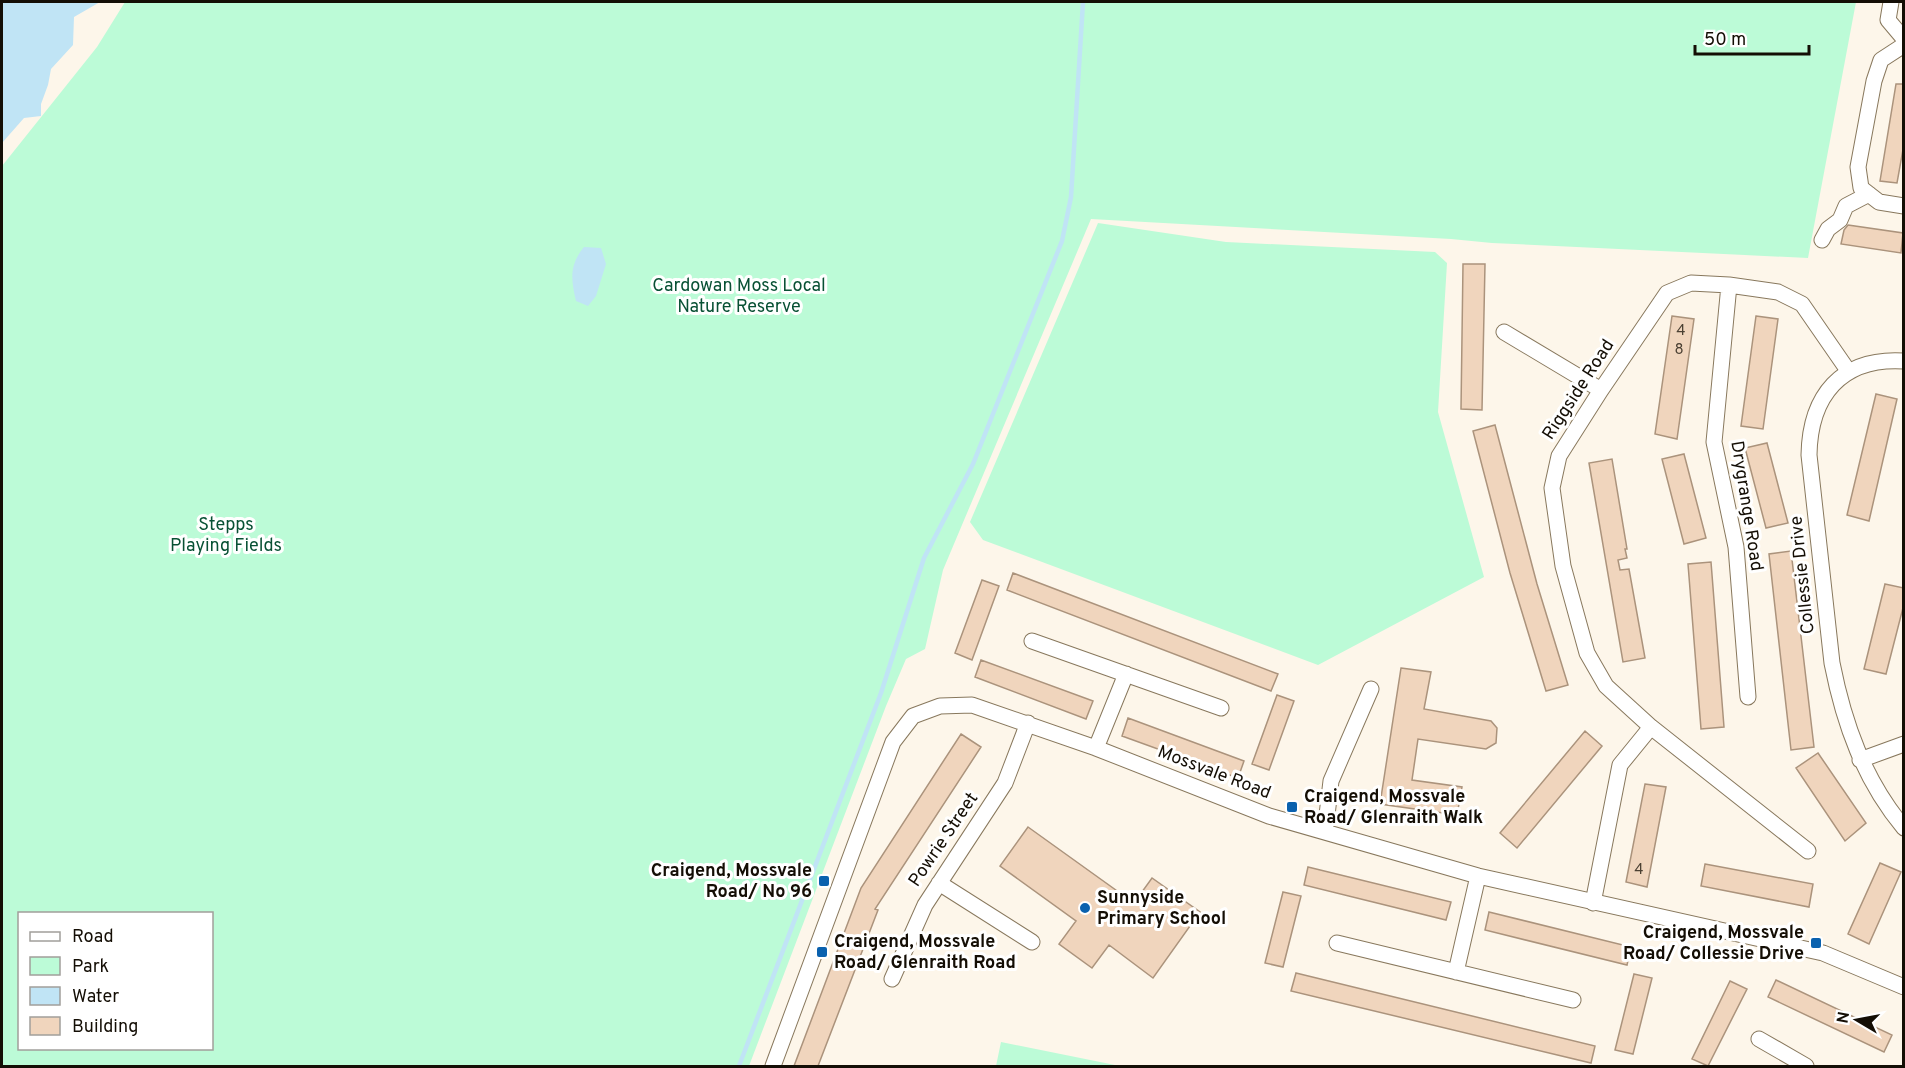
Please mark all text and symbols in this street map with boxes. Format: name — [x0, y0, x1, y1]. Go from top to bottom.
scale bar — [1695, 18, 1809, 56]
text: 50 m — [1704, 29, 1746, 52]
park label: Cardowan Moss Local Nature Reserve — [652, 275, 826, 319]
house number: 4 — [1676, 322, 1686, 341]
street label: Riggside Road — [1538, 335, 1620, 445]
house number: 8 — [1674, 341, 1684, 360]
street label: Drygrange Road — [1724, 439, 1768, 573]
park label: Stepps Playing Fields — [170, 514, 282, 558]
street label: Collessie Drive — [1785, 515, 1821, 635]
street label: Mossvale Road — [1154, 741, 1274, 805]
place label: Craigend, Mossvale Road/ Glenraith Walk — [1304, 786, 1483, 830]
street label: Powrie Street — [904, 788, 984, 892]
marker: Craigend, Mossvale Road/ Glenraith Walk — [1285, 800, 1299, 814]
place label: Craigend, Mossvale Road/ No 96 — [651, 860, 812, 904]
house number: 4 — [1634, 861, 1644, 880]
marker: Craigend, Mossvale Road/ No 96 — [817, 874, 831, 888]
place label: Sunnyside Primary School — [1097, 887, 1226, 931]
marker: Sunnyside Primary School — [1078, 901, 1092, 915]
legend — [18, 912, 213, 1050]
place label: Craigend, Mossvale Road/ Collessie Drive — [1623, 922, 1804, 966]
text: Road — [72, 926, 114, 949]
place label: Craigend, Mossvale Road/ Glenraith Road — [834, 931, 1016, 975]
marker: Craigend, Mossvale Road/ Collessie Drive — [1809, 936, 1823, 950]
marker: Craigend, Mossvale Road/ Glenraith Road — [815, 945, 829, 959]
text: Park — [72, 956, 109, 979]
text: Water — [72, 986, 119, 1009]
north arrow — [1827, 990, 1887, 1050]
text: N — [1833, 1010, 1855, 1025]
text: Building — [72, 1016, 138, 1039]

